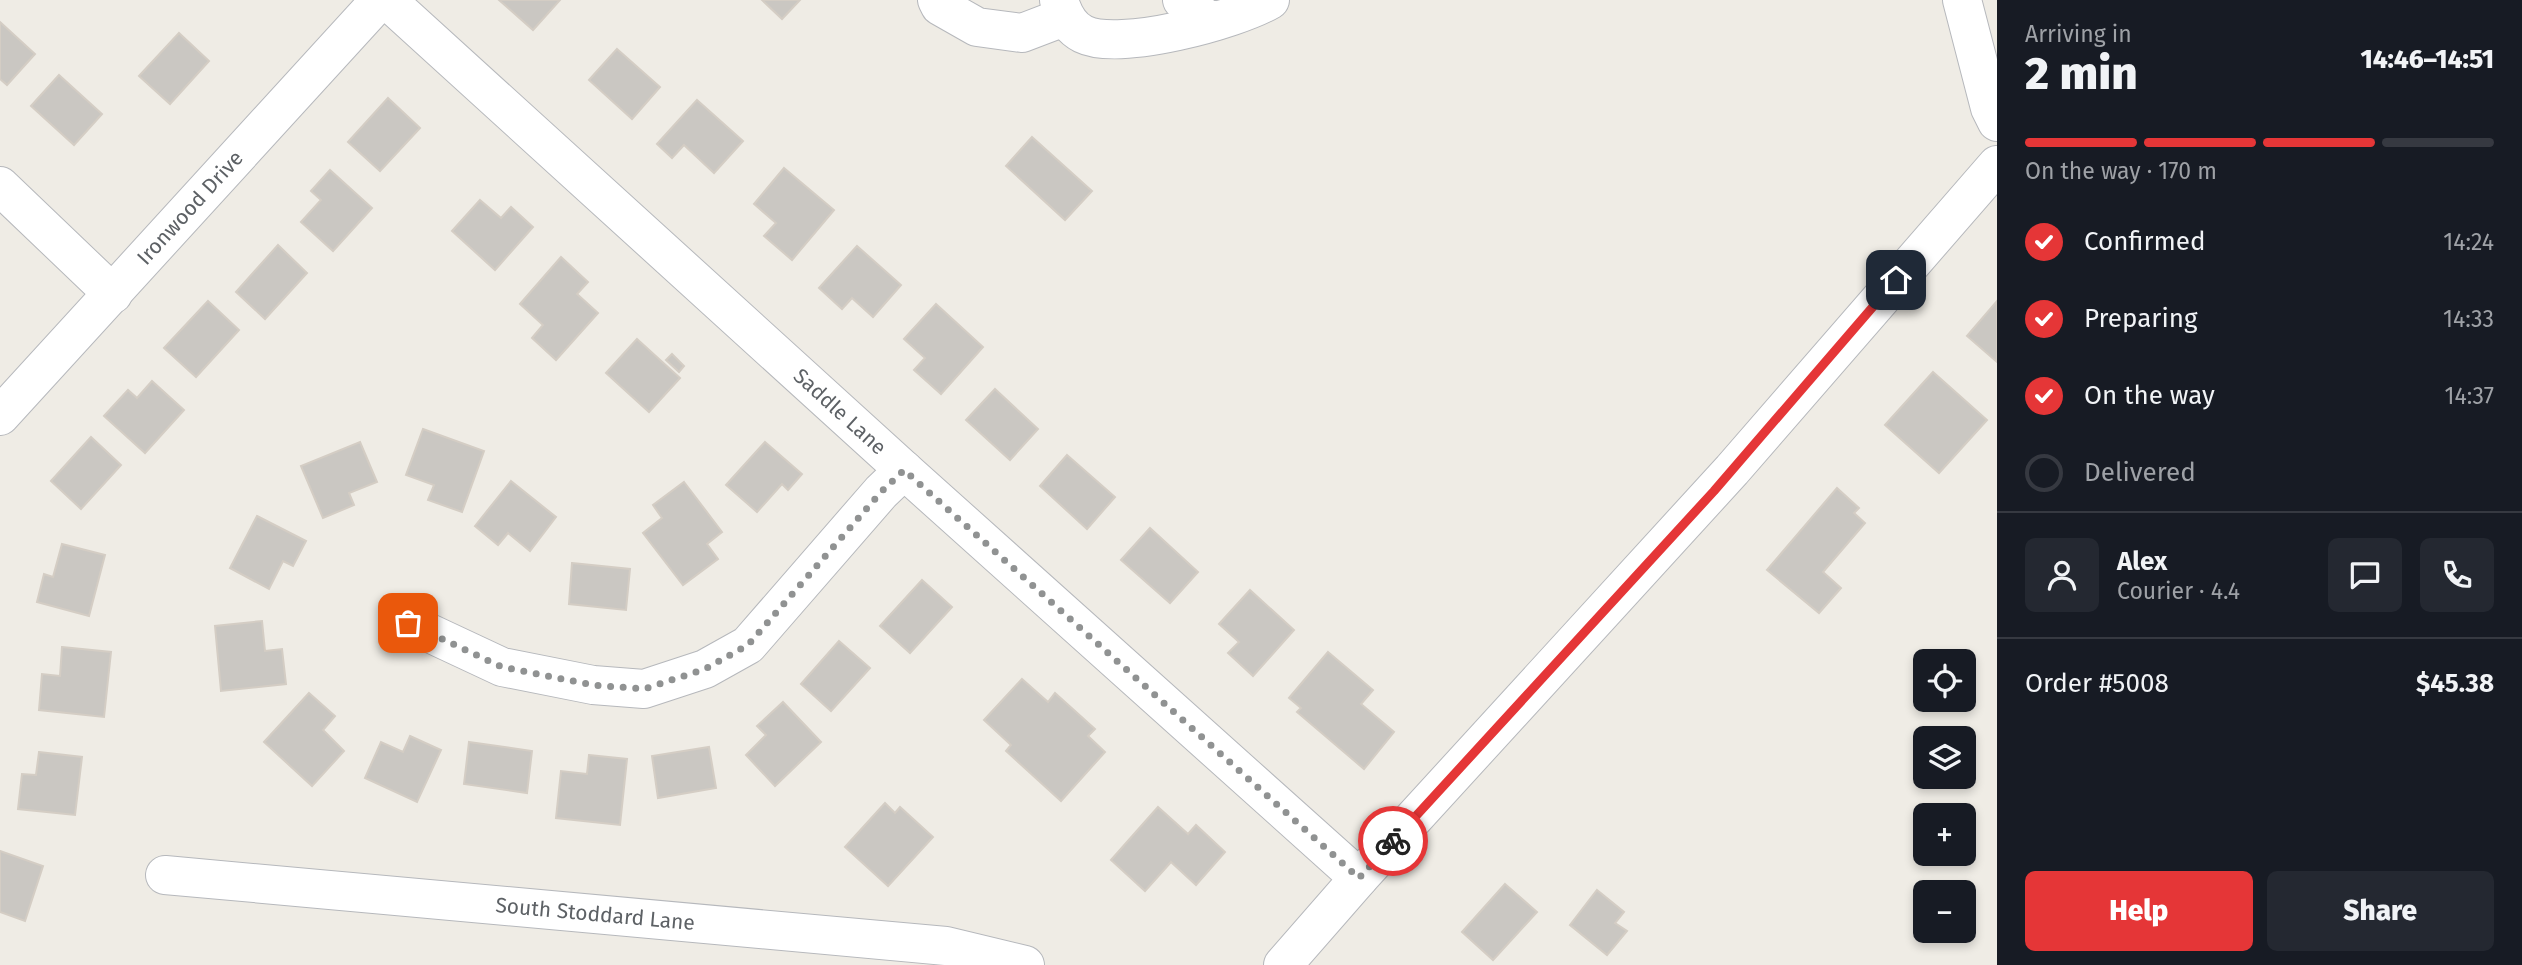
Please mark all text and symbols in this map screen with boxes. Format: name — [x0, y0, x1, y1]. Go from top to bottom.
text: Arriving in — [2025, 20, 2132, 48]
text: 14:46–14:51 — [2360, 44, 2494, 75]
text: 2 min — [2025, 46, 2138, 101]
street label: Ironwood Drive — [132, 145, 249, 270]
text: On the way · 170 m — [2025, 157, 2217, 185]
icon: check — [2025, 223, 2063, 261]
text: Confirmed — [2084, 226, 2205, 257]
text: 14:24 — [2443, 228, 2494, 256]
pin — [1866, 250, 1926, 310]
icon: home — [1877, 261, 1915, 299]
icon: check — [2025, 300, 2063, 338]
text: Preparing — [2084, 303, 2197, 334]
text: 14:33 — [2443, 305, 2494, 333]
street label: Saddle Lane — [788, 363, 892, 460]
icon: check — [2025, 377, 2063, 415]
text: On the way — [2084, 380, 2215, 411]
text: 14:37 — [2445, 382, 2494, 410]
text: Delivered — [2084, 457, 2196, 488]
button: person — [2025, 538, 2099, 612]
button: chat — [2328, 538, 2402, 612]
button: phone — [2420, 538, 2494, 612]
text: Alex — [2117, 546, 2167, 577]
text: Courier · 4.4 — [2117, 577, 2240, 605]
pin — [378, 593, 438, 653]
icon: bag — [389, 604, 427, 642]
map controls — [1913, 649, 1976, 943]
button: locate — [1913, 649, 1976, 712]
text: Order #5008 — [2025, 668, 2169, 699]
text: $45.38 — [2416, 668, 2494, 699]
button: layers — [1913, 726, 1976, 789]
button: + — [1913, 803, 1976, 866]
courier — [1358, 806, 1428, 876]
icon: bike — [1374, 822, 1412, 860]
button: Help — [2025, 871, 2253, 951]
button: Share — [2267, 871, 2494, 951]
button: − — [1913, 880, 1976, 943]
street label: South Stoddard Lane — [494, 892, 696, 936]

